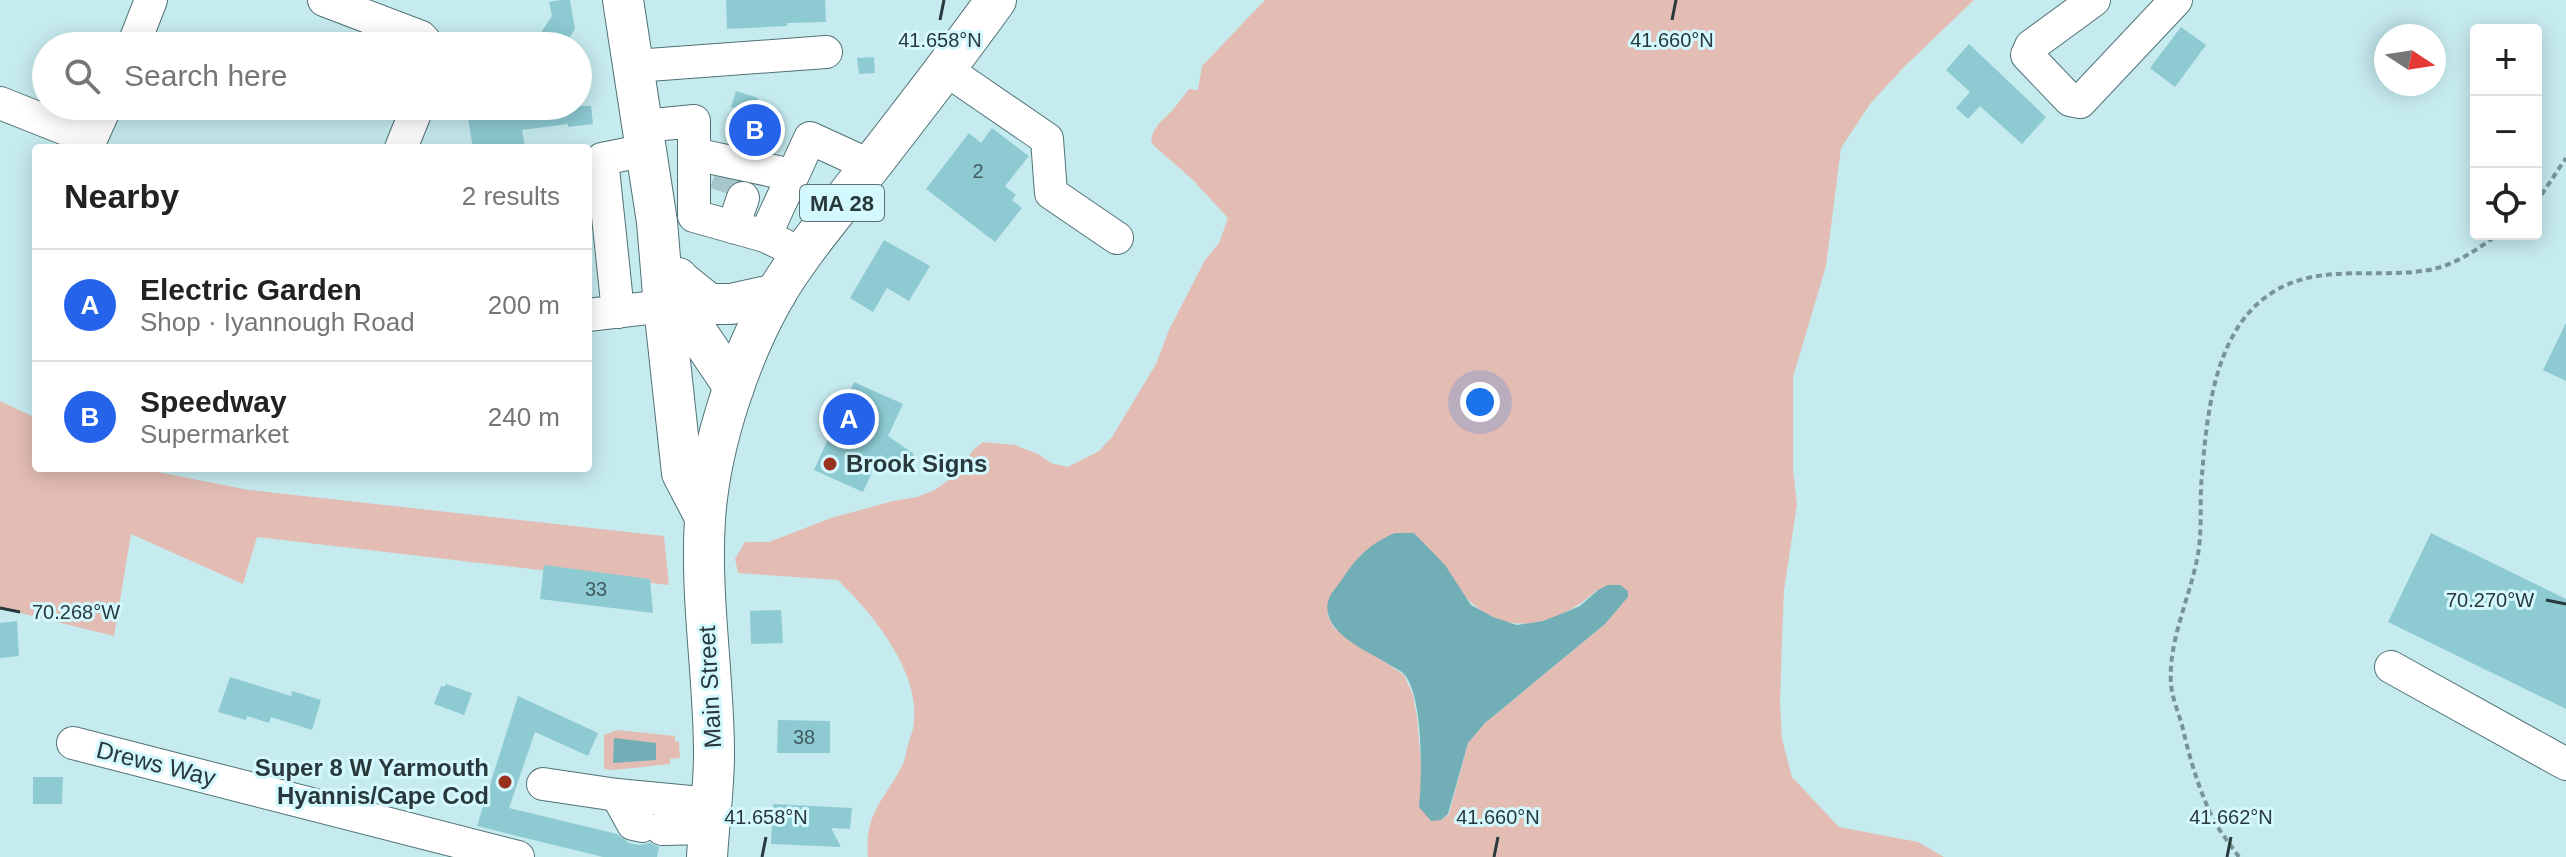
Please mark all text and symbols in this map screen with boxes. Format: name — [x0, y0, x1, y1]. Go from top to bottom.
north arrow — [2374, 24, 2446, 96]
map controls — [2470, 24, 2542, 240]
button: + — [2470, 24, 2542, 96]
text: 41.658°N — [898, 29, 982, 51]
text: 41.660°N — [1630, 29, 1714, 51]
search box — [32, 32, 592, 120]
icon: search — [60, 54, 104, 98]
text: Search here — [124, 59, 287, 92]
button: − — [2470, 96, 2542, 168]
pin: B — [729, 100, 781, 160]
house number: 2 — [972, 160, 984, 182]
button: locate — [2470, 168, 2542, 240]
text: Nearby — [64, 177, 179, 215]
text: 2 results — [462, 181, 560, 211]
road number: MA 28 — [800, 185, 884, 221]
text: Electric Garden — [140, 273, 362, 306]
text: A — [81, 290, 99, 320]
text: 200 m — [488, 290, 560, 320]
text: Shop · Iyannough Road — [140, 307, 415, 337]
your location — [1460, 382, 1500, 422]
text: Speedway — [140, 385, 287, 418]
pin: A — [823, 389, 875, 449]
text: B — [81, 402, 99, 432]
text: 240 m — [488, 402, 560, 432]
text: Supermarket — [140, 419, 289, 449]
place label: Brook Signs — [846, 450, 987, 477]
marker: Brook Signs — [821, 455, 839, 473]
house number: 33 — [585, 578, 607, 600]
text: 70.270°W — [2446, 589, 2534, 611]
text: 70.268°W — [32, 601, 120, 623]
street label: Main Street — [693, 625, 726, 749]
house number: 38 — [793, 726, 815, 748]
street label: Drews Way — [94, 736, 218, 791]
place label: Super 8 W Yarmouth Hyannis/Cape Cod — [255, 754, 489, 809]
marker: Super 8 W Yarmouth Hyannis/Cape Cod — [496, 773, 514, 791]
text: 41.658°N — [724, 806, 808, 828]
text: 41.660°N — [1456, 806, 1540, 828]
text: 41.662°N — [2189, 806, 2273, 828]

